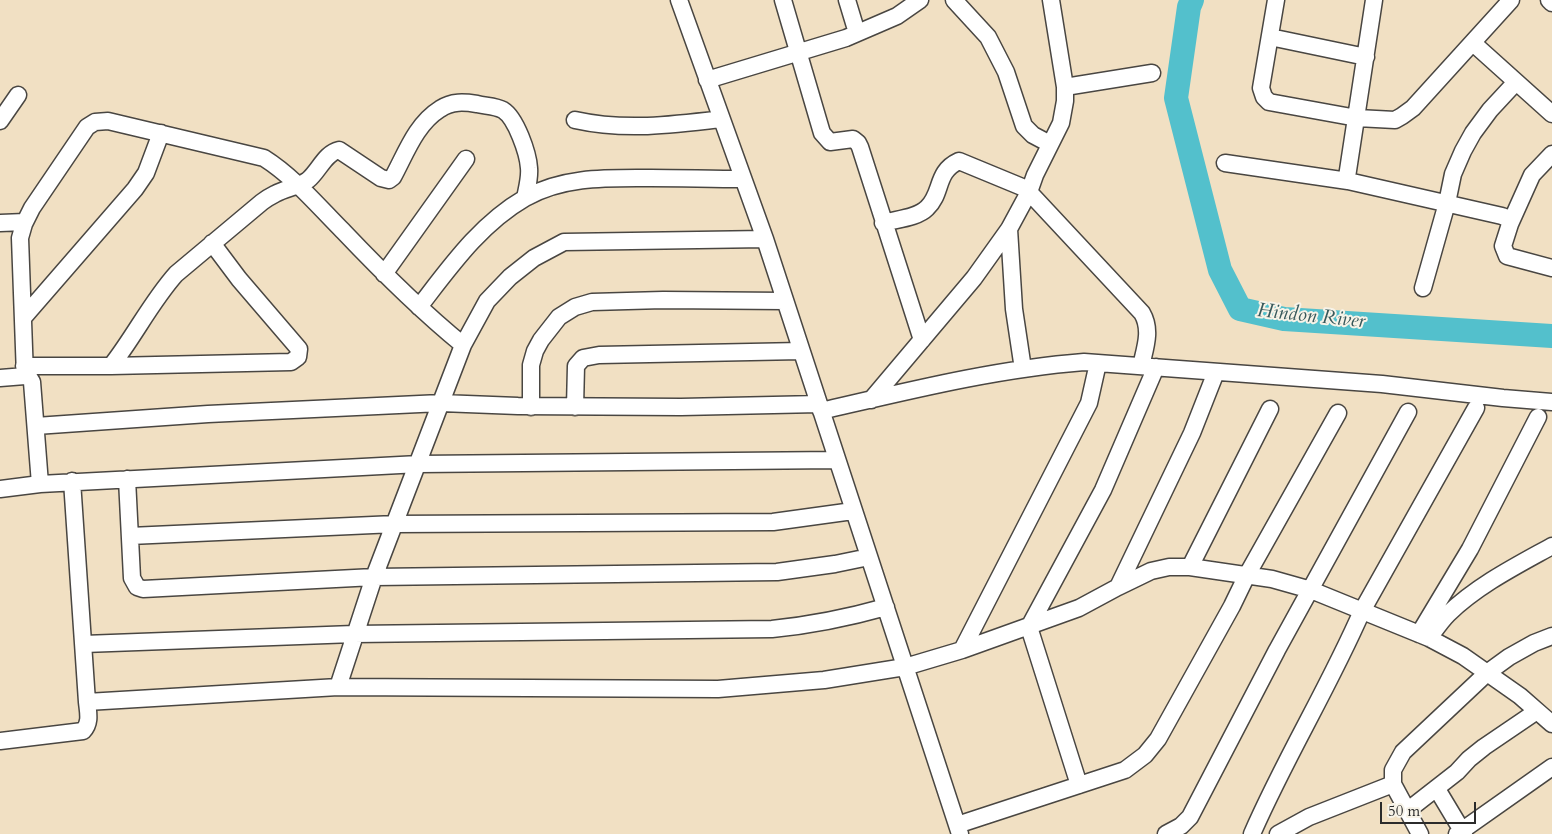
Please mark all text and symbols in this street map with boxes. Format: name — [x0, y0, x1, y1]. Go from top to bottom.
water label: Hindon River — [1256, 299, 1366, 335]
scale bar — [1382, 792, 1478, 824]
text: 50 m — [1388, 801, 1420, 821]

